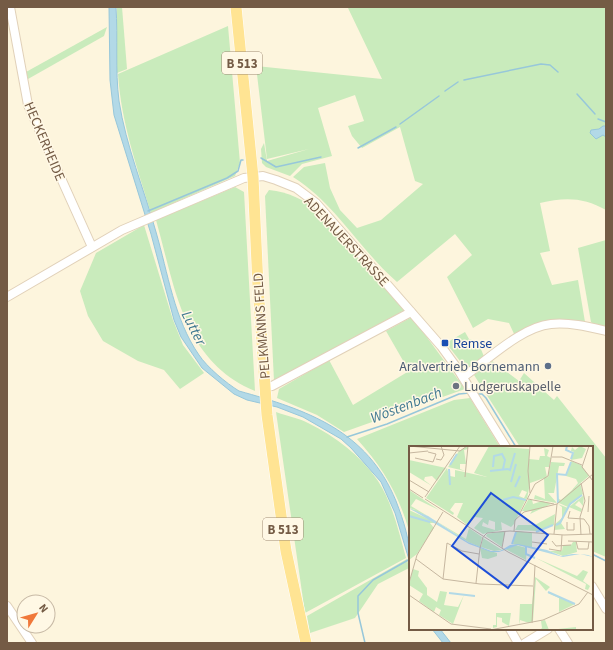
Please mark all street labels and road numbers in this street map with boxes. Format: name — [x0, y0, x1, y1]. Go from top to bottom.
road number: B 513 — [222, 52, 262, 74]
street label: HECKERHEIDE — [18, 99, 70, 184]
street label: ADENAUERSTRASSE — [299, 192, 393, 291]
street label: PELKMANNS FELD — [248, 272, 276, 380]
road number: B 513 — [263, 518, 303, 540]

